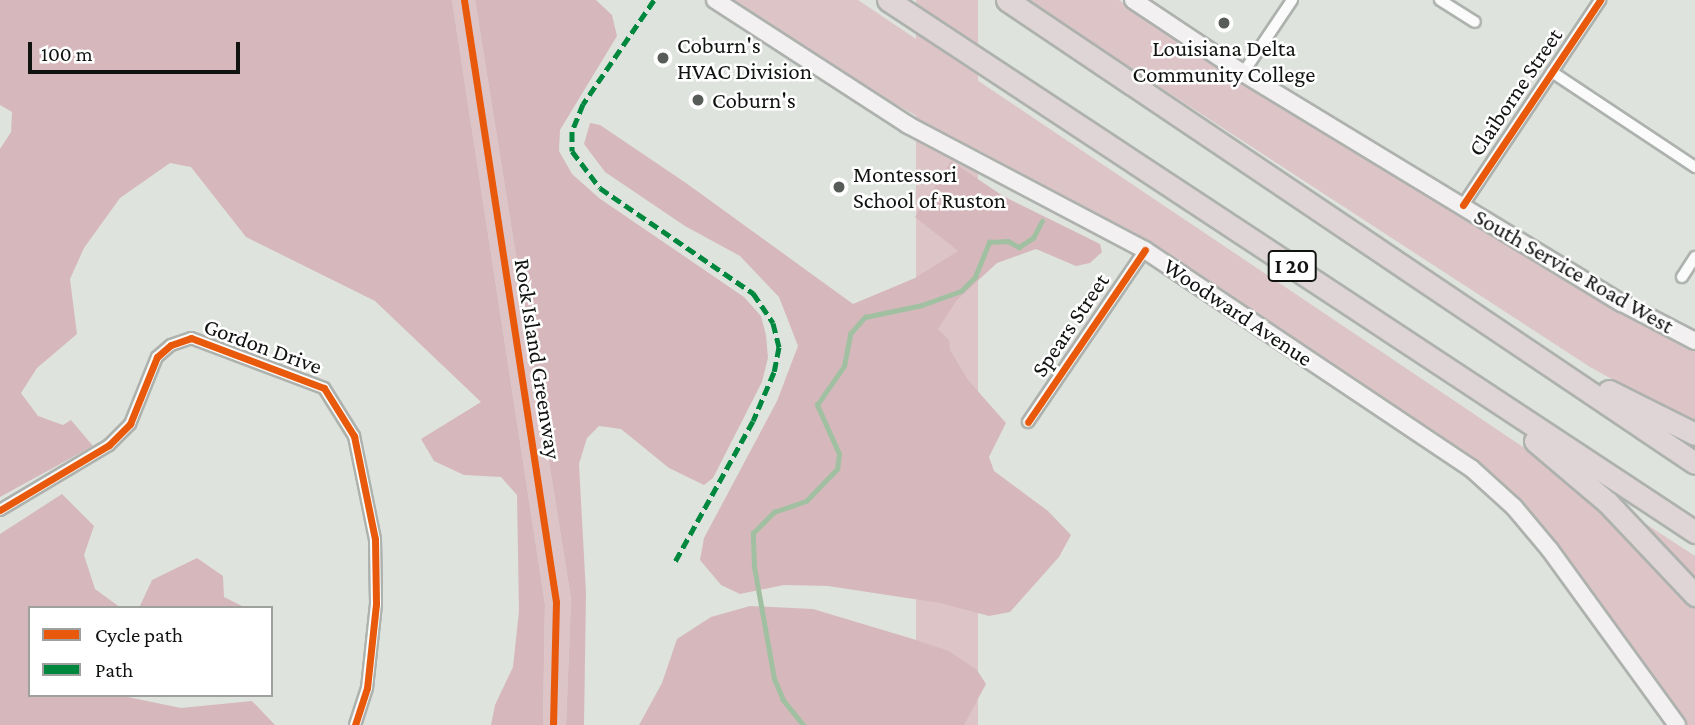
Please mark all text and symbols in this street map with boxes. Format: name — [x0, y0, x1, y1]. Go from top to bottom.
marker: Louisiana Delta Community College — [1216, 15, 1232, 31]
street label: Claiborne Street — [1462, 23, 1568, 161]
scale bar — [32, 28, 243, 72]
place label: Coburn's HVAC Division — [677, 31, 812, 85]
place label: Louisiana Delta Community College — [1133, 34, 1315, 88]
text: 100 m — [41, 42, 93, 66]
marker: Coburn's HVAC Division — [655, 50, 671, 66]
place label: Coburn's — [712, 86, 796, 114]
marker: Coburn's — [690, 92, 706, 108]
place label: Montessori School of Ruston — [853, 160, 1006, 214]
marker: Montessori School of Ruston — [831, 179, 847, 195]
street label: South Service Road West — [1469, 203, 1679, 339]
road number: I 20 — [1268, 248, 1316, 284]
street label: Woodward Avenue — [1158, 252, 1318, 372]
street label: Rock Island Greenway — [509, 257, 567, 461]
street label: Spears Street — [1025, 268, 1115, 382]
street label: Gordon Drive — [200, 312, 326, 380]
legend — [28, 606, 273, 697]
text: Cycle path — [95, 623, 183, 647]
text: Path — [95, 658, 133, 682]

